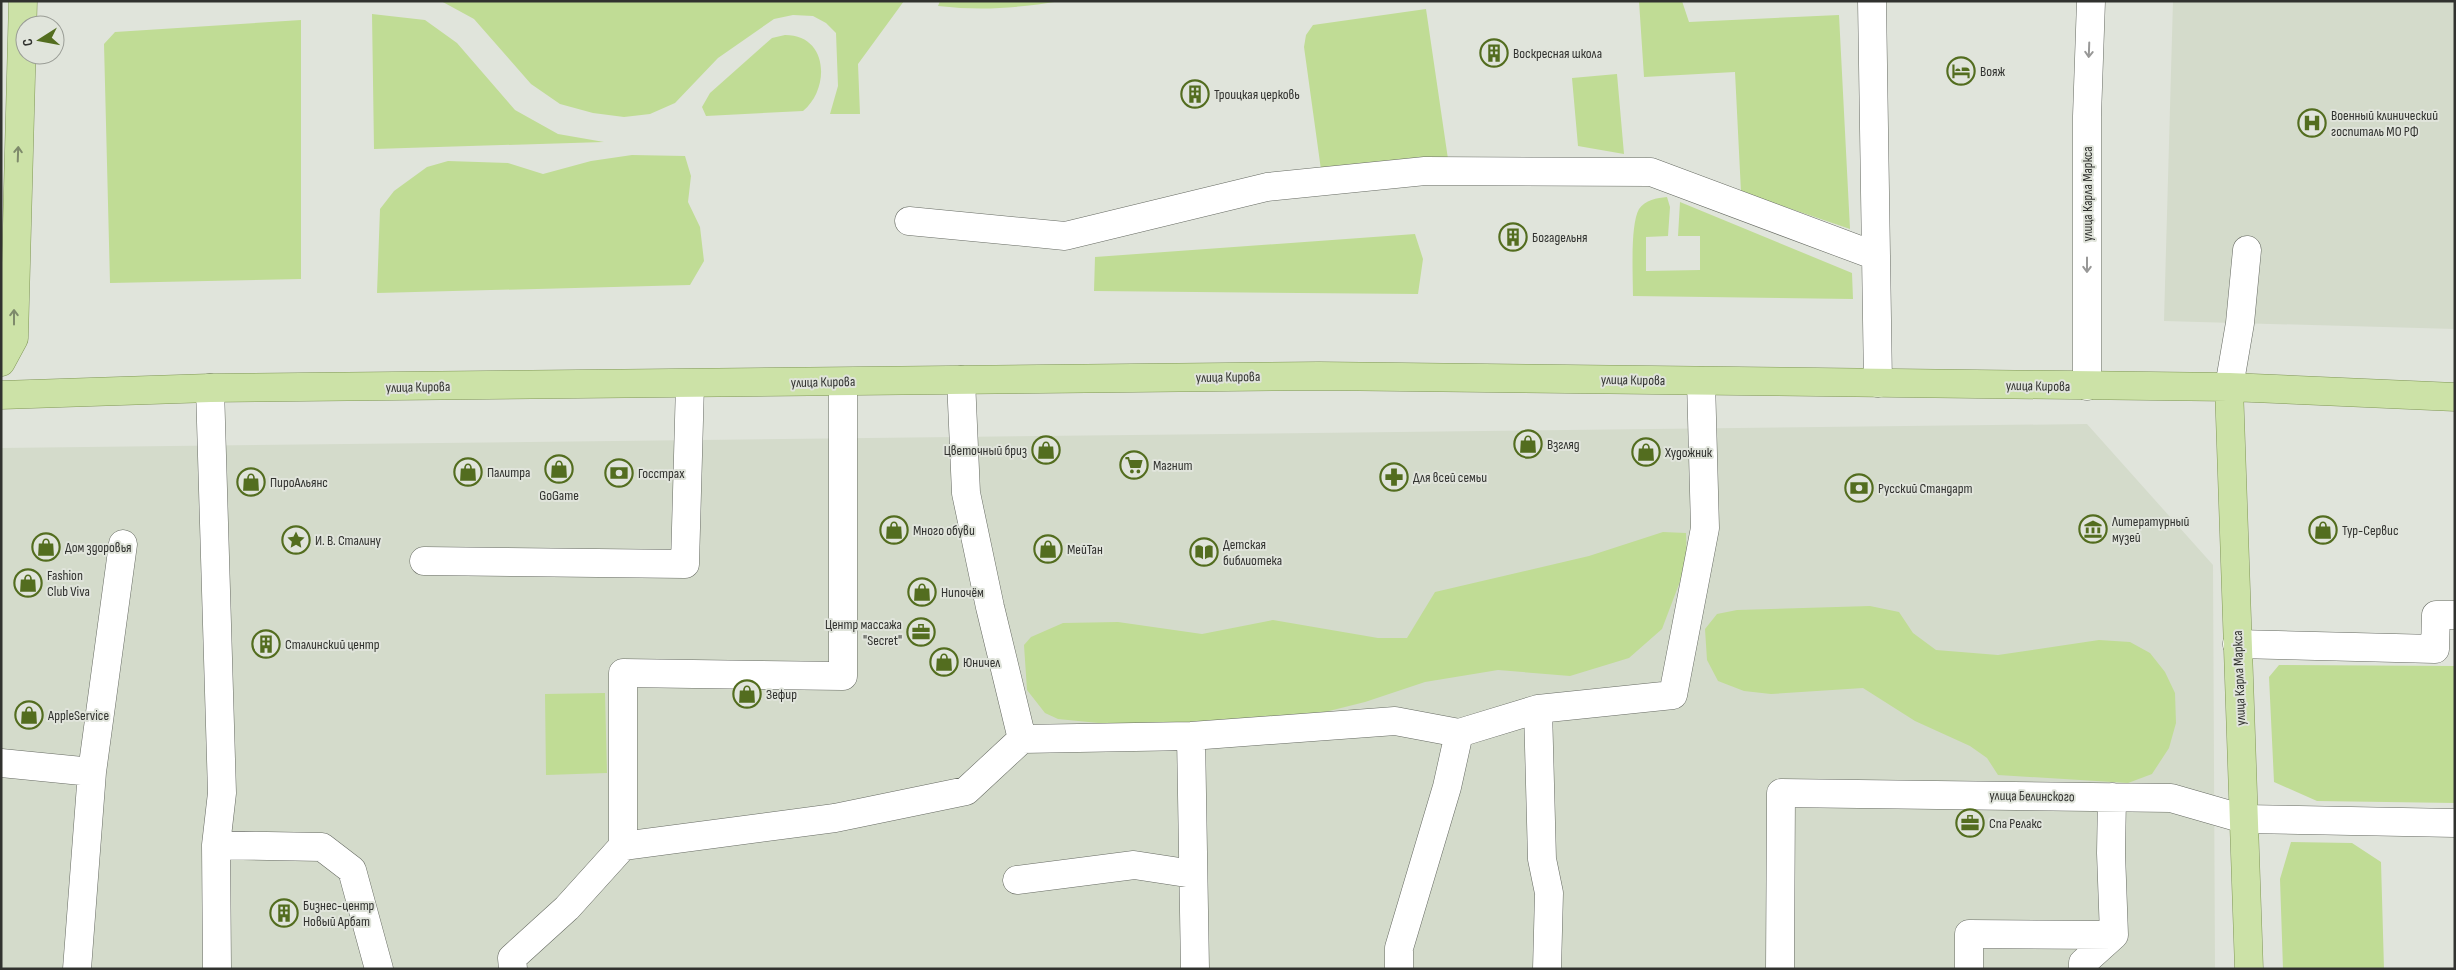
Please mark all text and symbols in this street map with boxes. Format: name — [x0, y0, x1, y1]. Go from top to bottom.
north arrow — [15, 15, 65, 65]
text: С — [19, 37, 37, 48]
building icon: Воскресная школа — [1479, 38, 1509, 68]
one-way arrow — [2084, 42, 2094, 58]
place label: Воскресная школа — [1513, 45, 1602, 62]
hotel icon: Вояж — [1946, 56, 1976, 86]
place label: Вояж — [1980, 63, 2006, 80]
building icon: Троицкая церковь — [1180, 79, 1210, 109]
place label: Троицкая церковь — [1214, 86, 1300, 103]
place label: Военный клинический госпиталь МО РФ — [2331, 107, 2438, 140]
hospital icon: Военный клинический госпиталь МО РФ — [2297, 108, 2327, 138]
one-way arrow — [13, 146, 23, 162]
street label: улица Карла Маркса — [2079, 146, 2096, 242]
building icon: Богадельня — [1498, 222, 1528, 252]
place label: Богадельня — [1532, 229, 1588, 246]
one-way arrow — [2082, 256, 2092, 273]
one-way arrow — [9, 309, 19, 325]
street label: улица Кирова — [1196, 368, 1260, 386]
street label: улица Кирова — [1601, 371, 1665, 389]
street label: улица Кирова — [791, 373, 855, 391]
street label: улица Кирова — [2006, 377, 2070, 395]
street label: улица Кирова — [386, 378, 450, 396]
shop icon: Взгляд — [1513, 429, 1543, 459]
shop icon: Цветочный бриз — [1031, 435, 1061, 465]
place label: Взгляд — [1547, 436, 1580, 453]
shop icon: Художник — [1631, 437, 1661, 467]
place label: Цветочный бриз — [944, 442, 1027, 459]
place label: Художник — [1664, 444, 1713, 461]
supermarket icon: Магнит — [1119, 450, 1149, 480]
shop icon: GoGame — [544, 454, 574, 484]
shop icon: Палитра — [453, 457, 483, 487]
place label: Магнит — [1153, 457, 1193, 474]
bank icon: Госстрах — [604, 458, 634, 488]
pharmacy icon: Для всей семьи — [1379, 462, 1409, 492]
place label: Палитра — [487, 464, 530, 481]
place label: Госстрах — [638, 465, 685, 482]
shop icon: ПироАльянс — [236, 467, 266, 497]
place label: Для всей семьи — [1413, 469, 1487, 486]
bank icon: Русский Стандарт — [1844, 473, 1874, 503]
place label: ПироАльянс — [270, 474, 328, 491]
place label: Русский Стандарт — [1878, 480, 1973, 497]
place label: GoGame — [539, 487, 579, 504]
place label: Литературный музей — [2111, 513, 2190, 546]
museum icon: Литературный музей — [2078, 514, 2108, 544]
shop icon: Много обуви — [879, 515, 909, 545]
shop icon: Тур-Сервис — [2308, 515, 2338, 545]
place label: Много обуви — [913, 522, 975, 539]
place label: Тур-Сервис — [2342, 522, 2399, 539]
place icon: И. В. Сталину — [281, 525, 311, 555]
shop icon: Дом здоровья — [31, 532, 61, 562]
place label: И. В. Сталину — [315, 532, 382, 549]
shop icon: МейТан — [1033, 534, 1063, 564]
place label: Детская библиотека — [1223, 536, 1282, 569]
library icon: Детская библиотека — [1189, 537, 1219, 567]
place label: Дом здоровья — [65, 539, 132, 556]
place label: МейТан — [1067, 541, 1103, 558]
place label: Fashion Club Viva — [47, 567, 90, 600]
shop icon: Fashion Club Viva — [13, 568, 43, 598]
shop icon: Нипочём — [907, 577, 937, 607]
place label: Нипочём — [941, 584, 984, 601]
place label: Центр массажа "Secret" — [825, 616, 902, 649]
office icon: Центр массажа "Secret" — [906, 617, 936, 647]
building icon: Сталинский центр — [251, 629, 281, 659]
street label: улица Карла Маркса — [2229, 630, 2249, 726]
place label: Сталинский центр — [285, 636, 380, 653]
shop icon: Юничел — [929, 647, 959, 677]
place label: Юничел — [963, 654, 1000, 671]
shop icon: Зефир — [732, 679, 762, 709]
place label: Зефир — [766, 686, 797, 703]
shop icon: AppleService — [14, 700, 44, 730]
place label: AppleService — [47, 707, 109, 724]
street label: улица Белинского — [1989, 787, 2075, 805]
office icon: Спа Релакс — [1955, 808, 1985, 838]
place label: Спа Релакс — [1989, 815, 2042, 832]
place label: Бизнес-центр Новый Арбат — [303, 897, 375, 930]
building icon: Бизнес-центр Новый Арбат — [269, 898, 299, 928]

